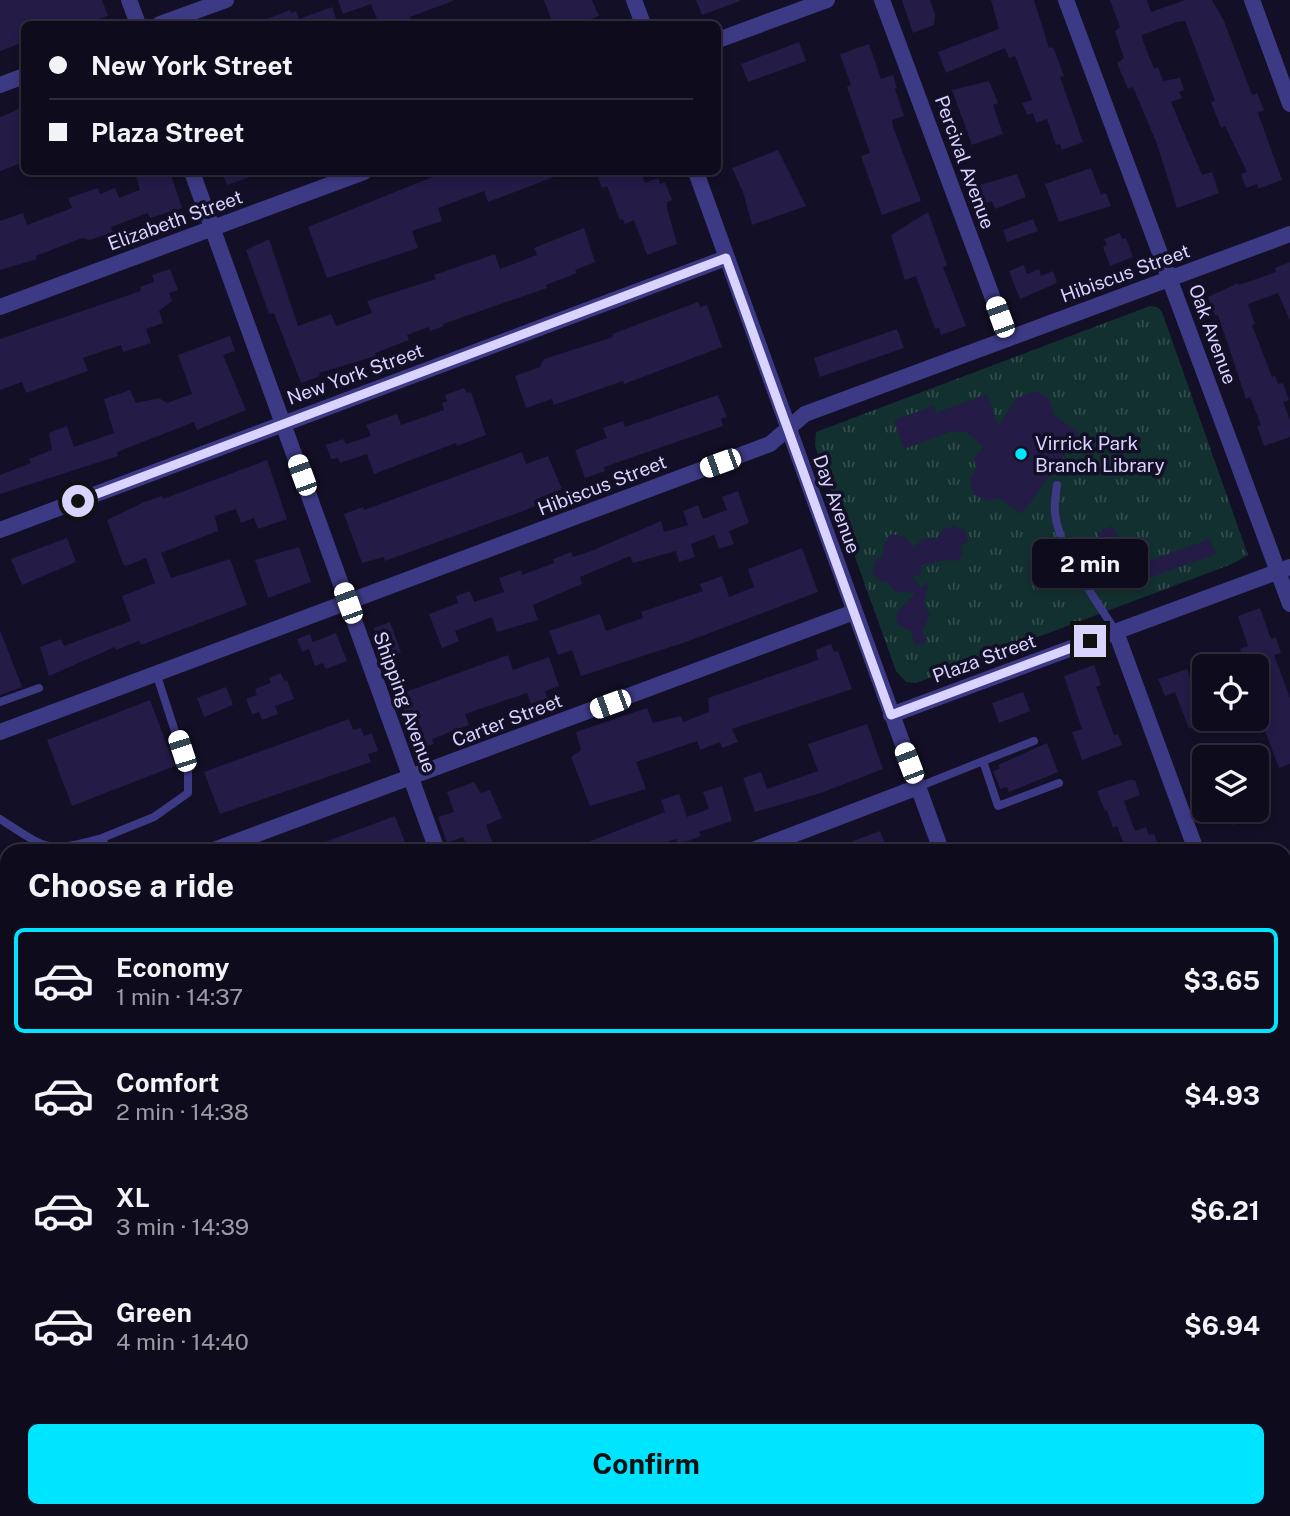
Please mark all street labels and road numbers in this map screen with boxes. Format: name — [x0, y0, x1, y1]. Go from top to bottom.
street label: Percival Avenue — [931, 92, 999, 232]
street label: Elizabeth Street — [105, 185, 245, 255]
street label: Hibiscus Street — [1057, 239, 1193, 307]
street label: Oak Avenue — [1185, 281, 1241, 387]
street label: New York Street — [284, 339, 426, 409]
street label: Hibiscus Street — [535, 450, 669, 520]
street label: Day Avenue — [809, 452, 865, 556]
street label: Shipping Avenue — [369, 628, 441, 776]
street label: Plaza Street — [929, 629, 1039, 687]
street label: Carter Street — [449, 689, 565, 751]

